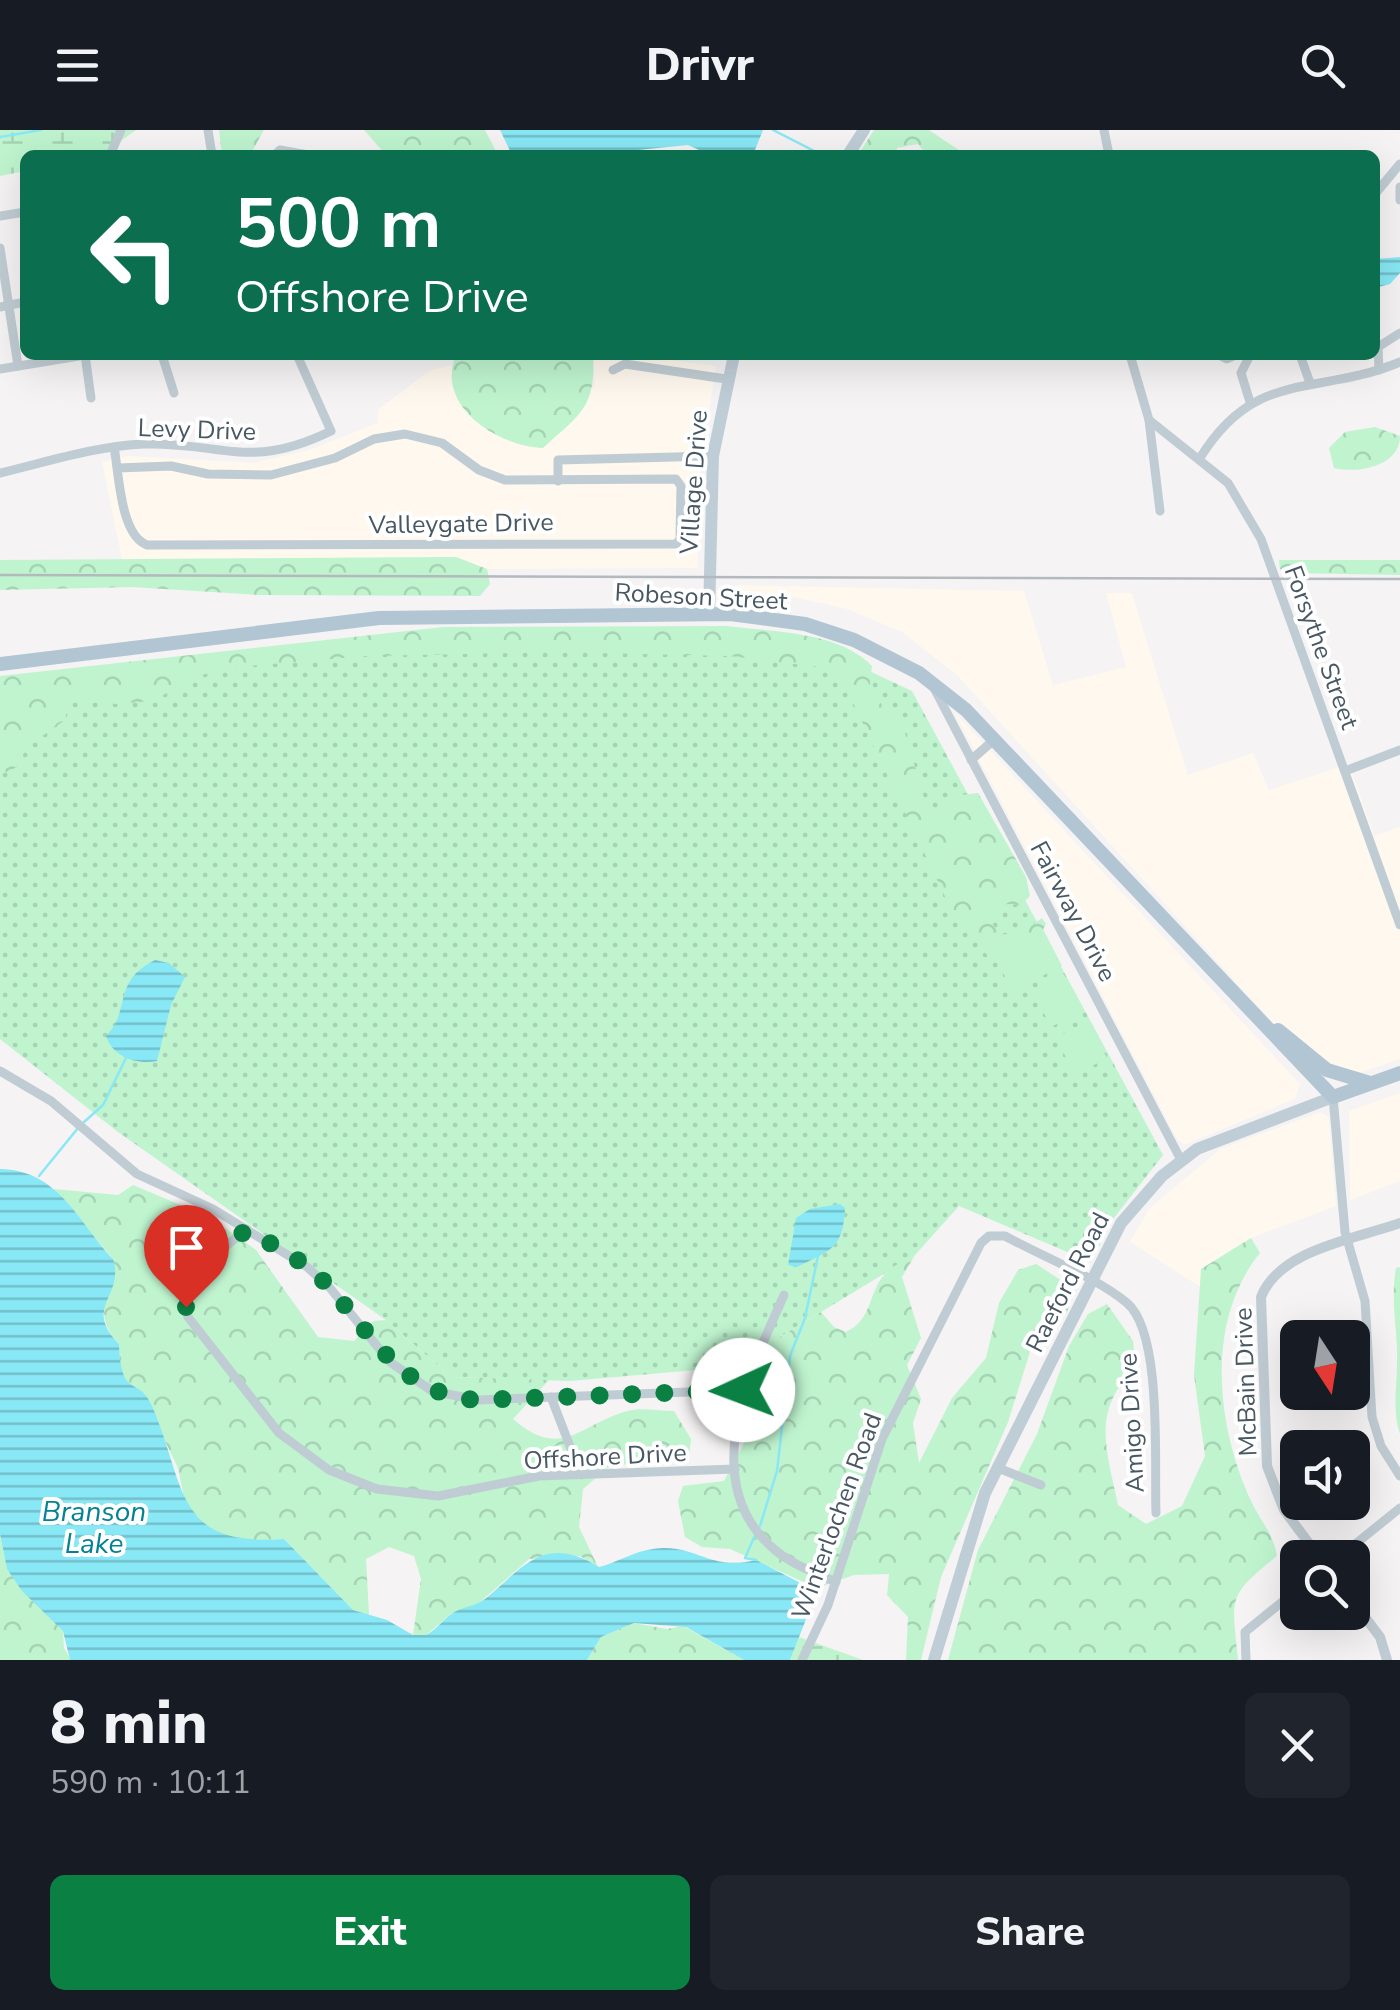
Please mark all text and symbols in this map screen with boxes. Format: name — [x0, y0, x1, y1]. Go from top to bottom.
text: Drivr — [646, 35, 754, 96]
icon: menu — [50, 38, 105, 93]
icon: search — [1295, 38, 1350, 93]
text: 500 m — [235, 176, 441, 272]
icon: left — [70, 190, 200, 320]
text: Offshore Drive — [235, 267, 529, 328]
street label: Village Drive — [672, 409, 716, 556]
street label: Levy Drive — [137, 411, 257, 449]
street label: Valleygate Drive — [367, 505, 554, 543]
street label: Forsythe Street — [1276, 561, 1366, 734]
street label: Robeson Street — [614, 575, 788, 619]
street label: Fairway Drive — [1022, 835, 1124, 988]
pin — [144, 1205, 229, 1308]
street label: Raeford Road — [1018, 1207, 1118, 1358]
icon: arrive — [159, 1220, 214, 1275]
street label: McBain Drive — [1226, 1307, 1266, 1457]
north arrow — [1280, 1320, 1370, 1410]
map controls — [1280, 1320, 1370, 1630]
position arrow — [691, 1338, 795, 1442]
street label: Amigo Drive — [1111, 1352, 1153, 1494]
street label: Winterlochen Road — [784, 1408, 890, 1624]
button: sound — [1280, 1430, 1370, 1520]
street label: Offshore Drive — [523, 1436, 687, 1478]
water label: Branson Lake — [42, 1493, 146, 1563]
button: search — [1280, 1540, 1370, 1630]
text: 8 min — [50, 1682, 208, 1764]
button: close — [1245, 1693, 1350, 1798]
text: 590 m · 10:11 — [50, 1761, 251, 1804]
button: Exit — [50, 1875, 690, 1990]
button: Share — [710, 1875, 1350, 1990]

